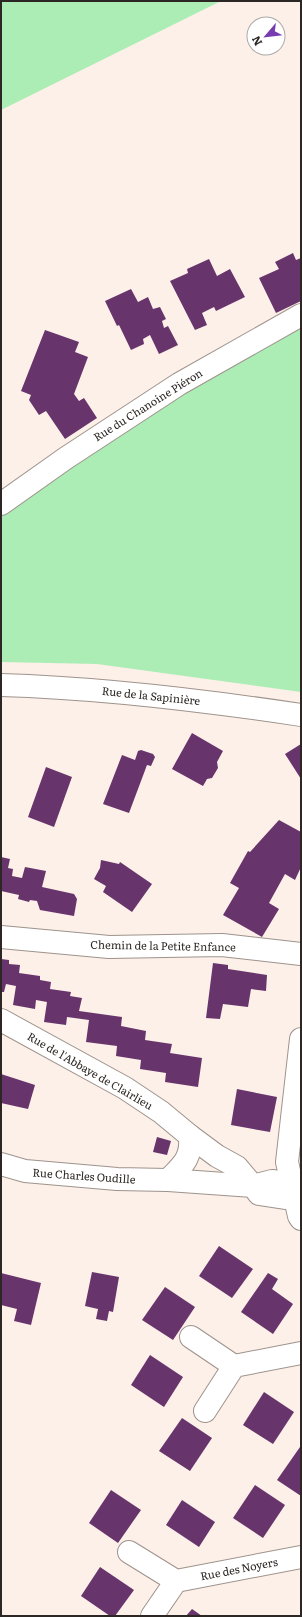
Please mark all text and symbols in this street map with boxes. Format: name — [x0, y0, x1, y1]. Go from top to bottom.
north arrow — [246, 16, 286, 56]
text: N — [247, 33, 266, 49]
street label: Rue du Chanoine Piéron — [90, 364, 205, 444]
street label: Rue de la Sapinière — [101, 682, 201, 708]
street label: Chemin de la Petite Enfance — [90, 936, 236, 954]
street label: Rue de l'Abbaye de Clairlieu — [25, 1028, 156, 1113]
street label: Rue Charles Oudille — [32, 1163, 136, 1187]
street label: Rue des Noyers — [199, 1553, 279, 1583]

